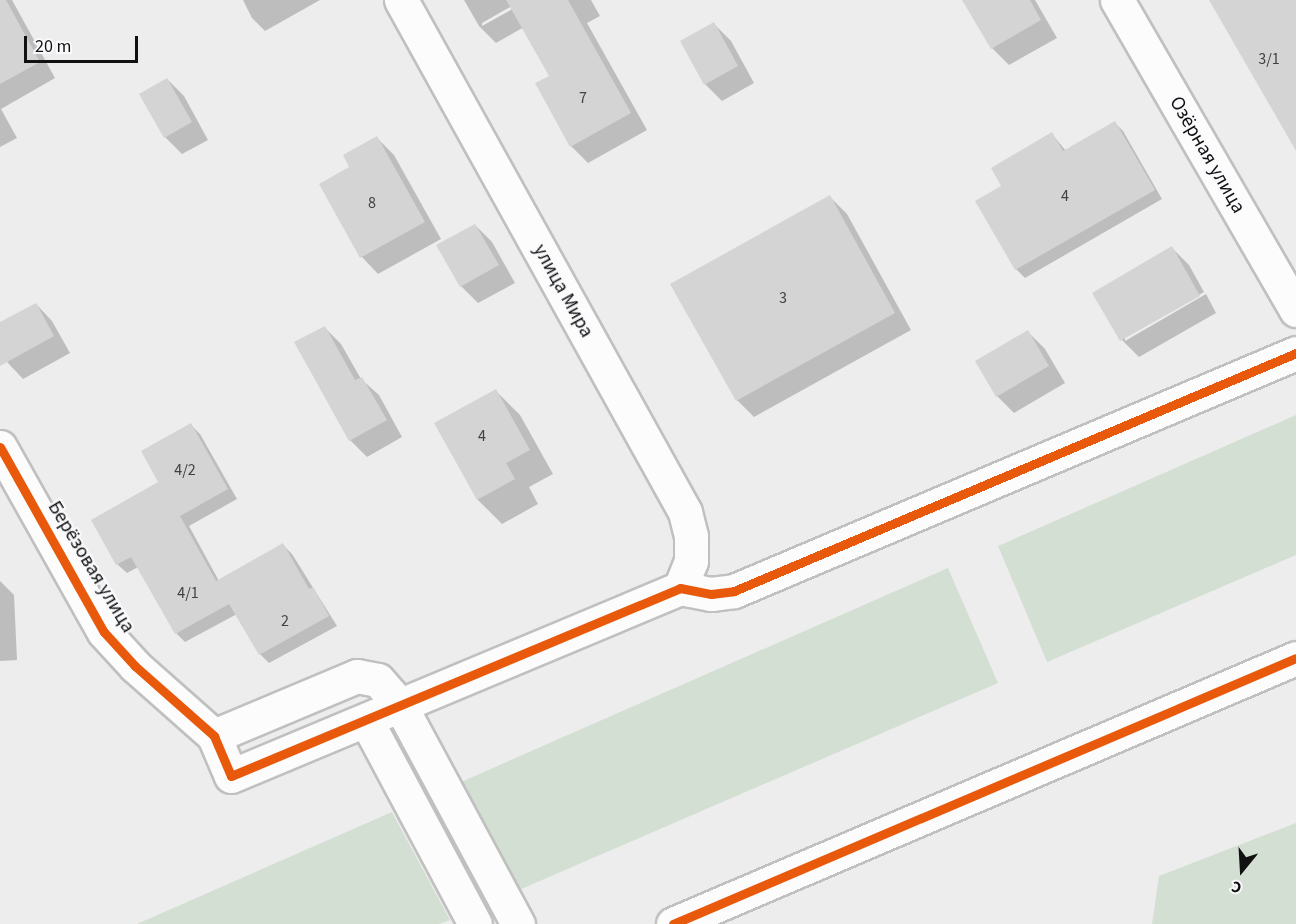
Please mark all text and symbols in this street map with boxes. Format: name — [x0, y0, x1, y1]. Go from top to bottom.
scale bar — [27, 24, 141, 62]
text: 20 m — [35, 34, 71, 59]
house number: 3/1 — [1258, 49, 1280, 69]
house number: 7 — [579, 88, 587, 108]
street label: Озёрная улица — [1164, 92, 1250, 218]
house number: 4 — [1061, 186, 1069, 206]
house number: 8 — [368, 193, 376, 213]
street label: улица Мира — [527, 240, 599, 342]
house number: 3 — [779, 288, 787, 308]
house number: 4 — [478, 426, 486, 446]
house number: 4/2 — [174, 460, 196, 480]
street label: Берёзовая улица — [42, 497, 140, 637]
house number: 4/1 — [177, 583, 199, 603]
house number: 2 — [281, 611, 289, 631]
north arrow — [1212, 840, 1272, 900]
text: С — [1229, 875, 1244, 899]

